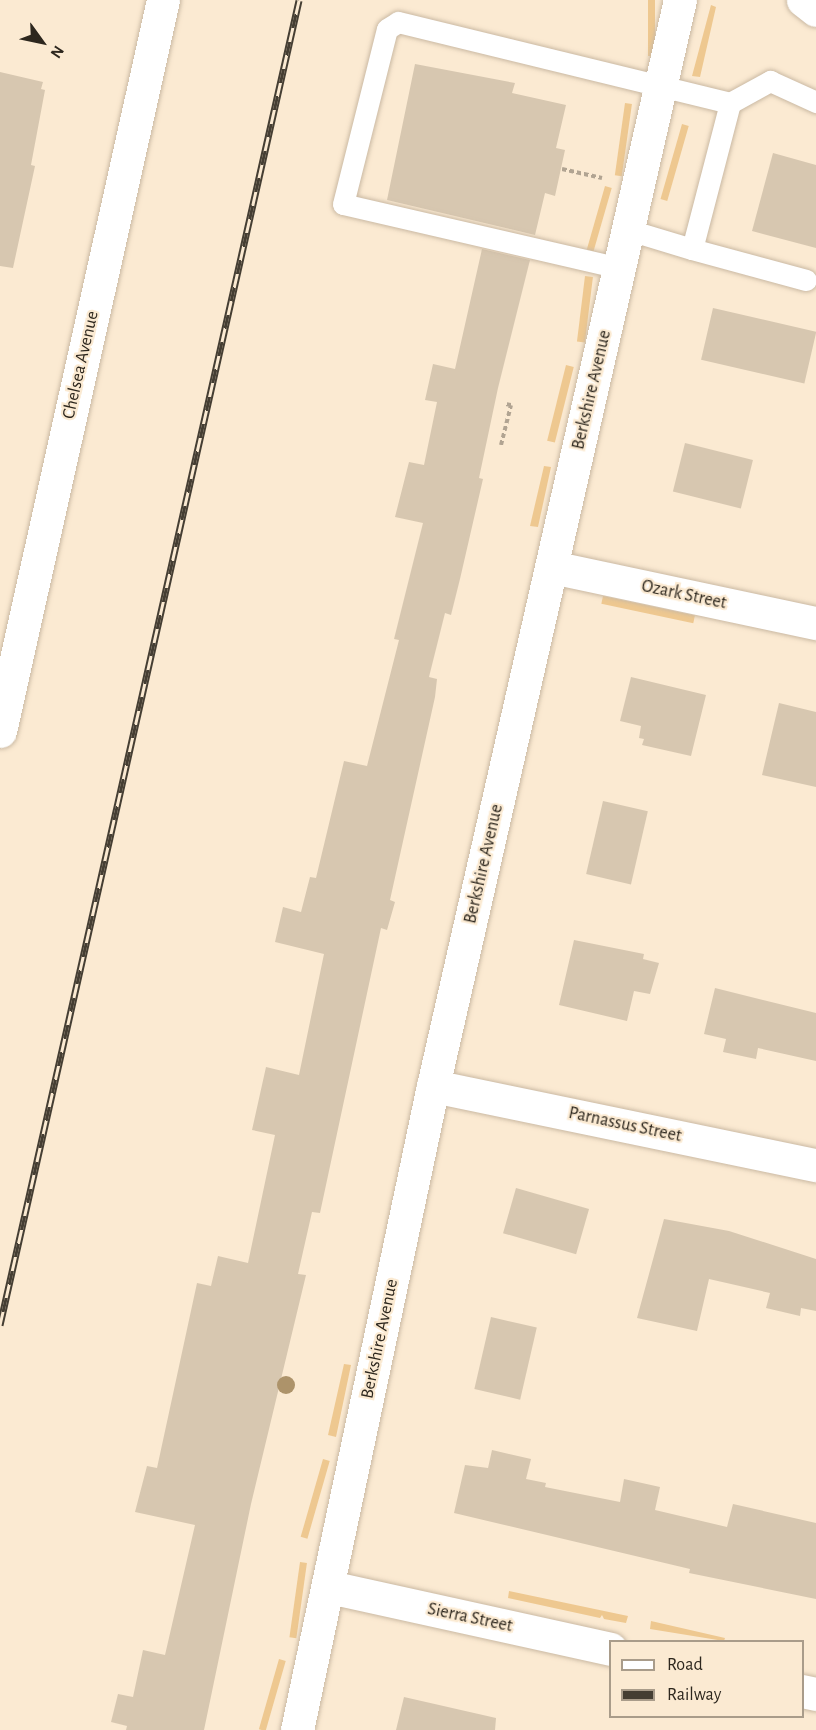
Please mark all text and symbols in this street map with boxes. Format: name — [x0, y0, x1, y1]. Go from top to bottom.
north arrow — [12, 12, 72, 72]
text: N — [47, 43, 67, 61]
street label: Chelsea Avenue — [58, 309, 104, 421]
street label: Berkshire Avenue — [568, 328, 616, 452]
street label: Ozark Street — [640, 575, 728, 615]
street label: Berkshire Avenue — [460, 802, 508, 926]
street label: Parnassus Street — [567, 1102, 683, 1148]
street label: Berkshire Avenue — [357, 1277, 403, 1401]
street label: Sierra Street — [426, 1598, 514, 1638]
legend — [609, 1640, 804, 1718]
text: Road — [667, 1656, 703, 1674]
text: Railway — [667, 1686, 721, 1704]

